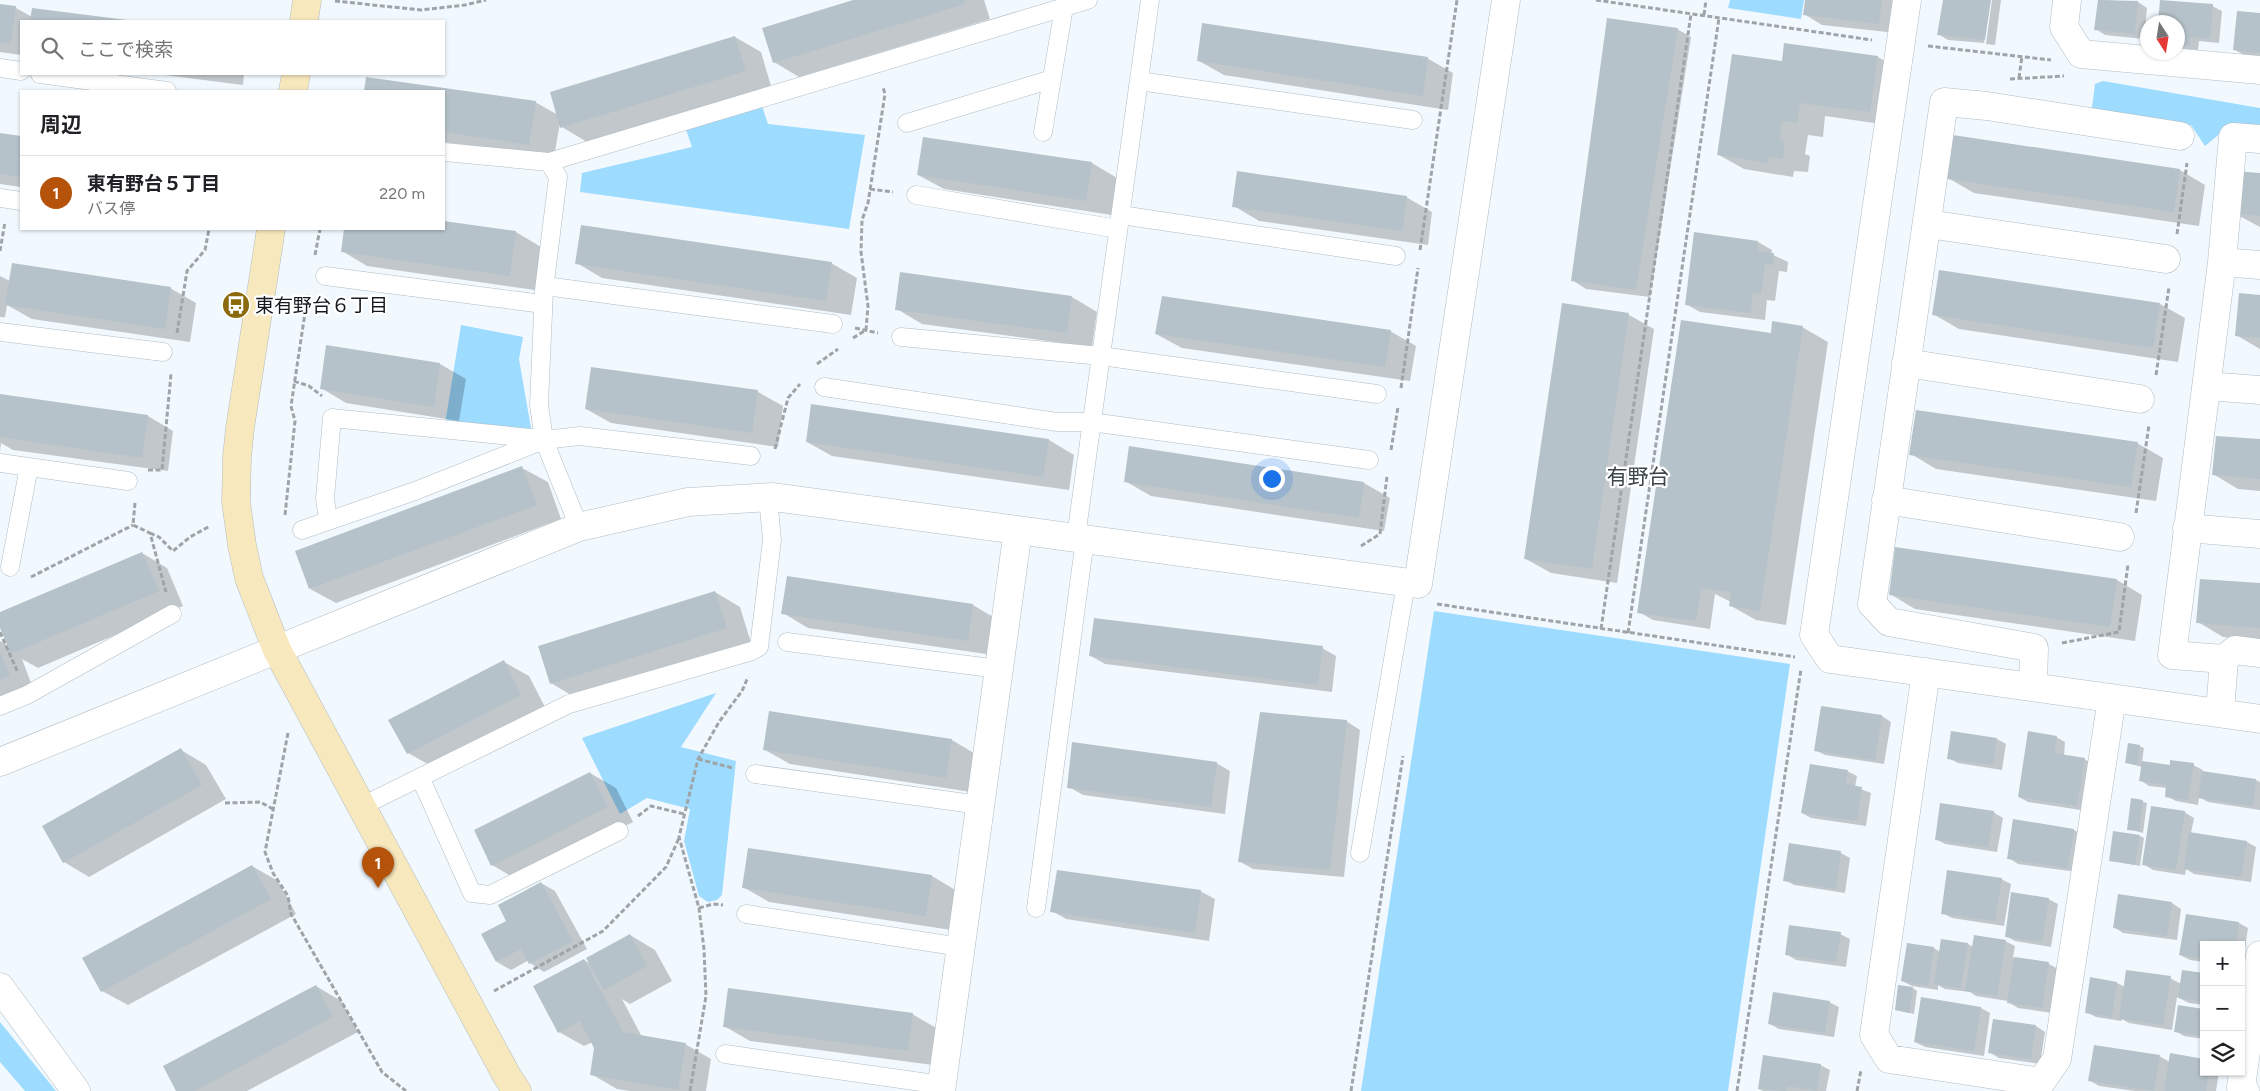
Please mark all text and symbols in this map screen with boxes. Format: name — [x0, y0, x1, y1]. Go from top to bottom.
north arrow — [2140, 15, 2185, 60]
search box — [20, 20, 445, 75]
icon: search — [38, 34, 66, 62]
text: ここで検索 — [78, 38, 173, 61]
text: 周辺 — [40, 112, 82, 137]
text: 東有野台５丁目 — [87, 172, 220, 195]
text: 1 — [53, 184, 59, 203]
text: 220 m — [379, 184, 425, 203]
text: バス停 — [87, 199, 135, 218]
bus stop icon: 東有野台６丁目 — [221, 290, 251, 320]
place label: 東有野台６丁目 — [255, 294, 388, 317]
district label: 有野台 — [1607, 464, 1670, 489]
your location — [1259, 466, 1285, 492]
pin: 1 — [362, 847, 394, 888]
map controls — [2200, 941, 2245, 1076]
button: + — [2200, 941, 2245, 986]
button: − — [2200, 986, 2245, 1031]
button: layers — [2200, 1031, 2245, 1076]

